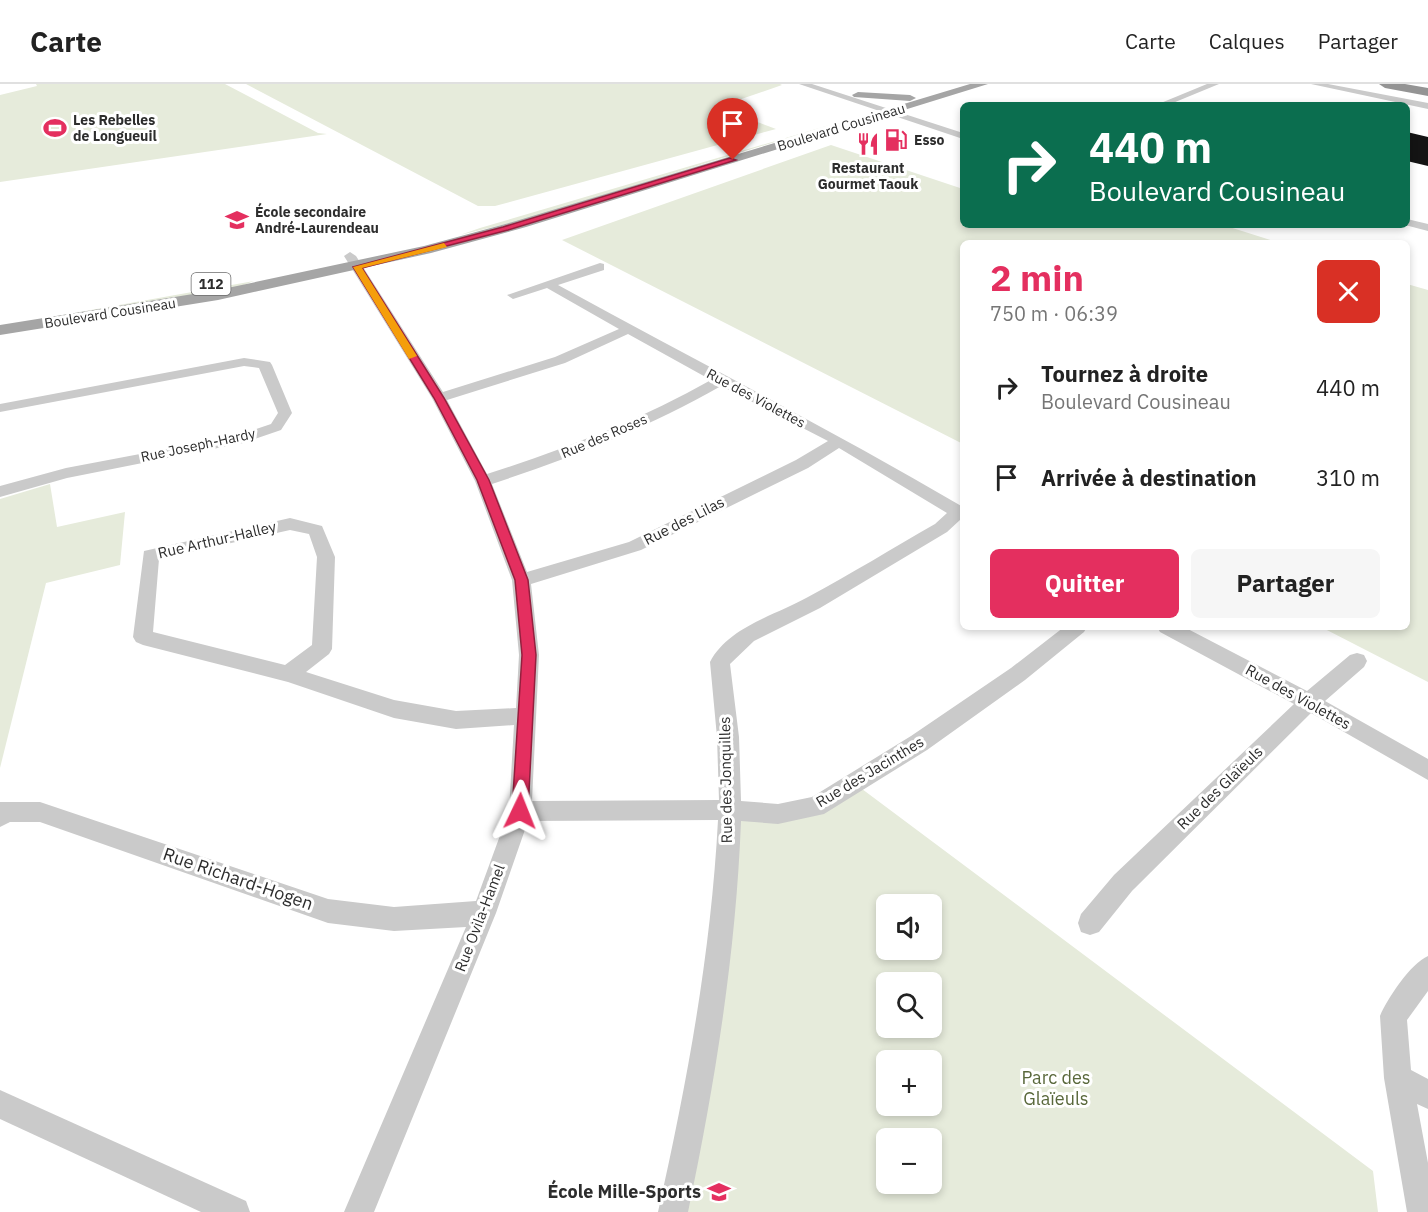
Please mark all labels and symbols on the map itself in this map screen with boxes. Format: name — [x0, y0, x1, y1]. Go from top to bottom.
pin — [707, 98, 758, 160]
street label: Boulevard Cousineau — [775, 99, 907, 155]
place label: Les Rebelles de Longueuil — [73, 111, 157, 145]
sports icon: Les Rebelles de Longueuil — [42, 115, 68, 141]
fuel station icon: Esso — [883, 127, 909, 153]
restaurant icon: Restaurant Gourmet Taouk — [855, 131, 881, 157]
place label: Esso — [914, 131, 945, 149]
place label: Restaurant Gourmet Taouk — [818, 159, 919, 193]
place label: École secondaire André-Laurendeau — [255, 202, 379, 237]
school or university icon: École secondaire André-Laurendeau — [224, 207, 250, 233]
road number: 112 — [192, 273, 230, 295]
street label: Boulevard Cousineau — [43, 294, 177, 332]
street label: Rue des Violettes — [704, 364, 809, 432]
street label: Rue des Roses — [558, 410, 650, 462]
street label: Rue Joseph-Hardy — [139, 424, 257, 466]
street label: Rue des Lilas — [640, 492, 727, 549]
street label: Rue Arthur-Halley — [156, 517, 278, 562]
street label: Rue des Violettes — [1242, 660, 1354, 733]
street label: Rue des Jonquilles — [715, 716, 736, 844]
street label: Rue des Jacinthes — [812, 732, 927, 811]
street label: Rue des Glaïeuls — [1173, 742, 1267, 833]
position arrow — [488, 779, 552, 843]
street label: Rue Richard-Hogen — [160, 842, 316, 915]
street label: Rue Ovila-Hamel — [450, 861, 509, 974]
park label: Parc des Glaïeuls — [1021, 1066, 1091, 1110]
place label: École Mille-Sports — [548, 1179, 701, 1203]
school or university icon: École Mille-Sports — [706, 1179, 732, 1205]

